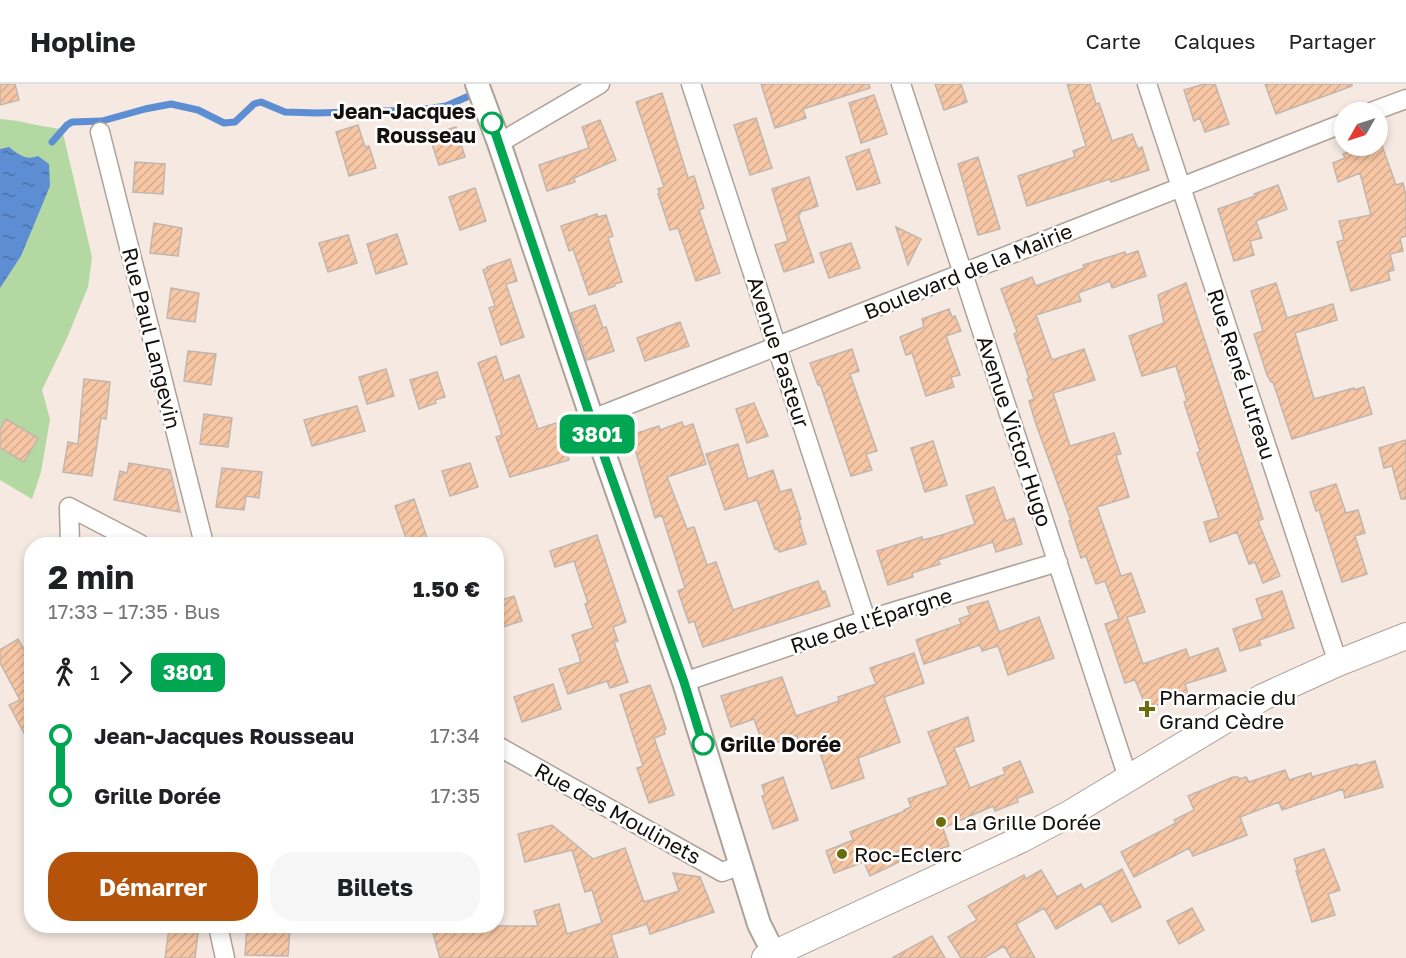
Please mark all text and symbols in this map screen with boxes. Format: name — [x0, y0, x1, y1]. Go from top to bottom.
text: Hopline — [30, 25, 136, 58]
text: Carte — [1085, 28, 1141, 54]
text: Calques — [1174, 28, 1255, 54]
text: Partager — [1288, 28, 1376, 54]
place label: Jean-Jacques Rousseau — [333, 98, 476, 148]
north arrow — [1334, 102, 1388, 156]
map controls — [1334, 102, 1388, 156]
marker: Jean-Jacques Rousseau — [481, 112, 503, 134]
street label: Boulevard de la Mairie — [860, 217, 1076, 325]
street label: Rue Paul Langevin — [117, 245, 187, 431]
street label: Avenue Pasteur — [742, 273, 816, 431]
street label: Rue René Lutreau — [1202, 285, 1282, 463]
street label: Avenue Victor Hugo — [972, 332, 1058, 530]
line badge: 3801 — [555, 414, 639, 454]
text: 3801 — [572, 421, 622, 447]
text: 2 min — [48, 557, 134, 596]
text: 1.50 € — [413, 575, 480, 602]
street label: Rue de l'Épargne — [787, 582, 955, 658]
text: 17:33 – 17:35 · Bus — [48, 599, 220, 623]
icon: walk — [48, 656, 81, 689]
icon: forward — [109, 656, 142, 689]
text: 3801 — [163, 659, 213, 685]
text: 1 — [90, 660, 100, 684]
place label: Pharmacie du Grand Cèdre — [1159, 684, 1296, 734]
marker: Pharmacie du Grand Cèdre — [1140, 702, 1154, 716]
text: Jean-Jacques Rousseau — [94, 722, 354, 749]
text: 17:34 — [430, 723, 480, 747]
place label: Grille Dorée — [720, 731, 841, 757]
marker: Grille Dorée — [692, 733, 714, 755]
street label: Rue des Moulinets — [530, 757, 706, 869]
text: Grille Dorée — [94, 782, 221, 809]
text: 17:35 — [430, 783, 480, 807]
place label: La Grille Dorée — [953, 809, 1101, 835]
marker: La Grille Dorée — [934, 815, 948, 829]
place label: Roc-Eclerc — [854, 841, 962, 867]
marker: Roc-Eclerc — [835, 847, 849, 861]
button: Démarrer — [48, 852, 258, 921]
button: Billets — [270, 852, 480, 921]

